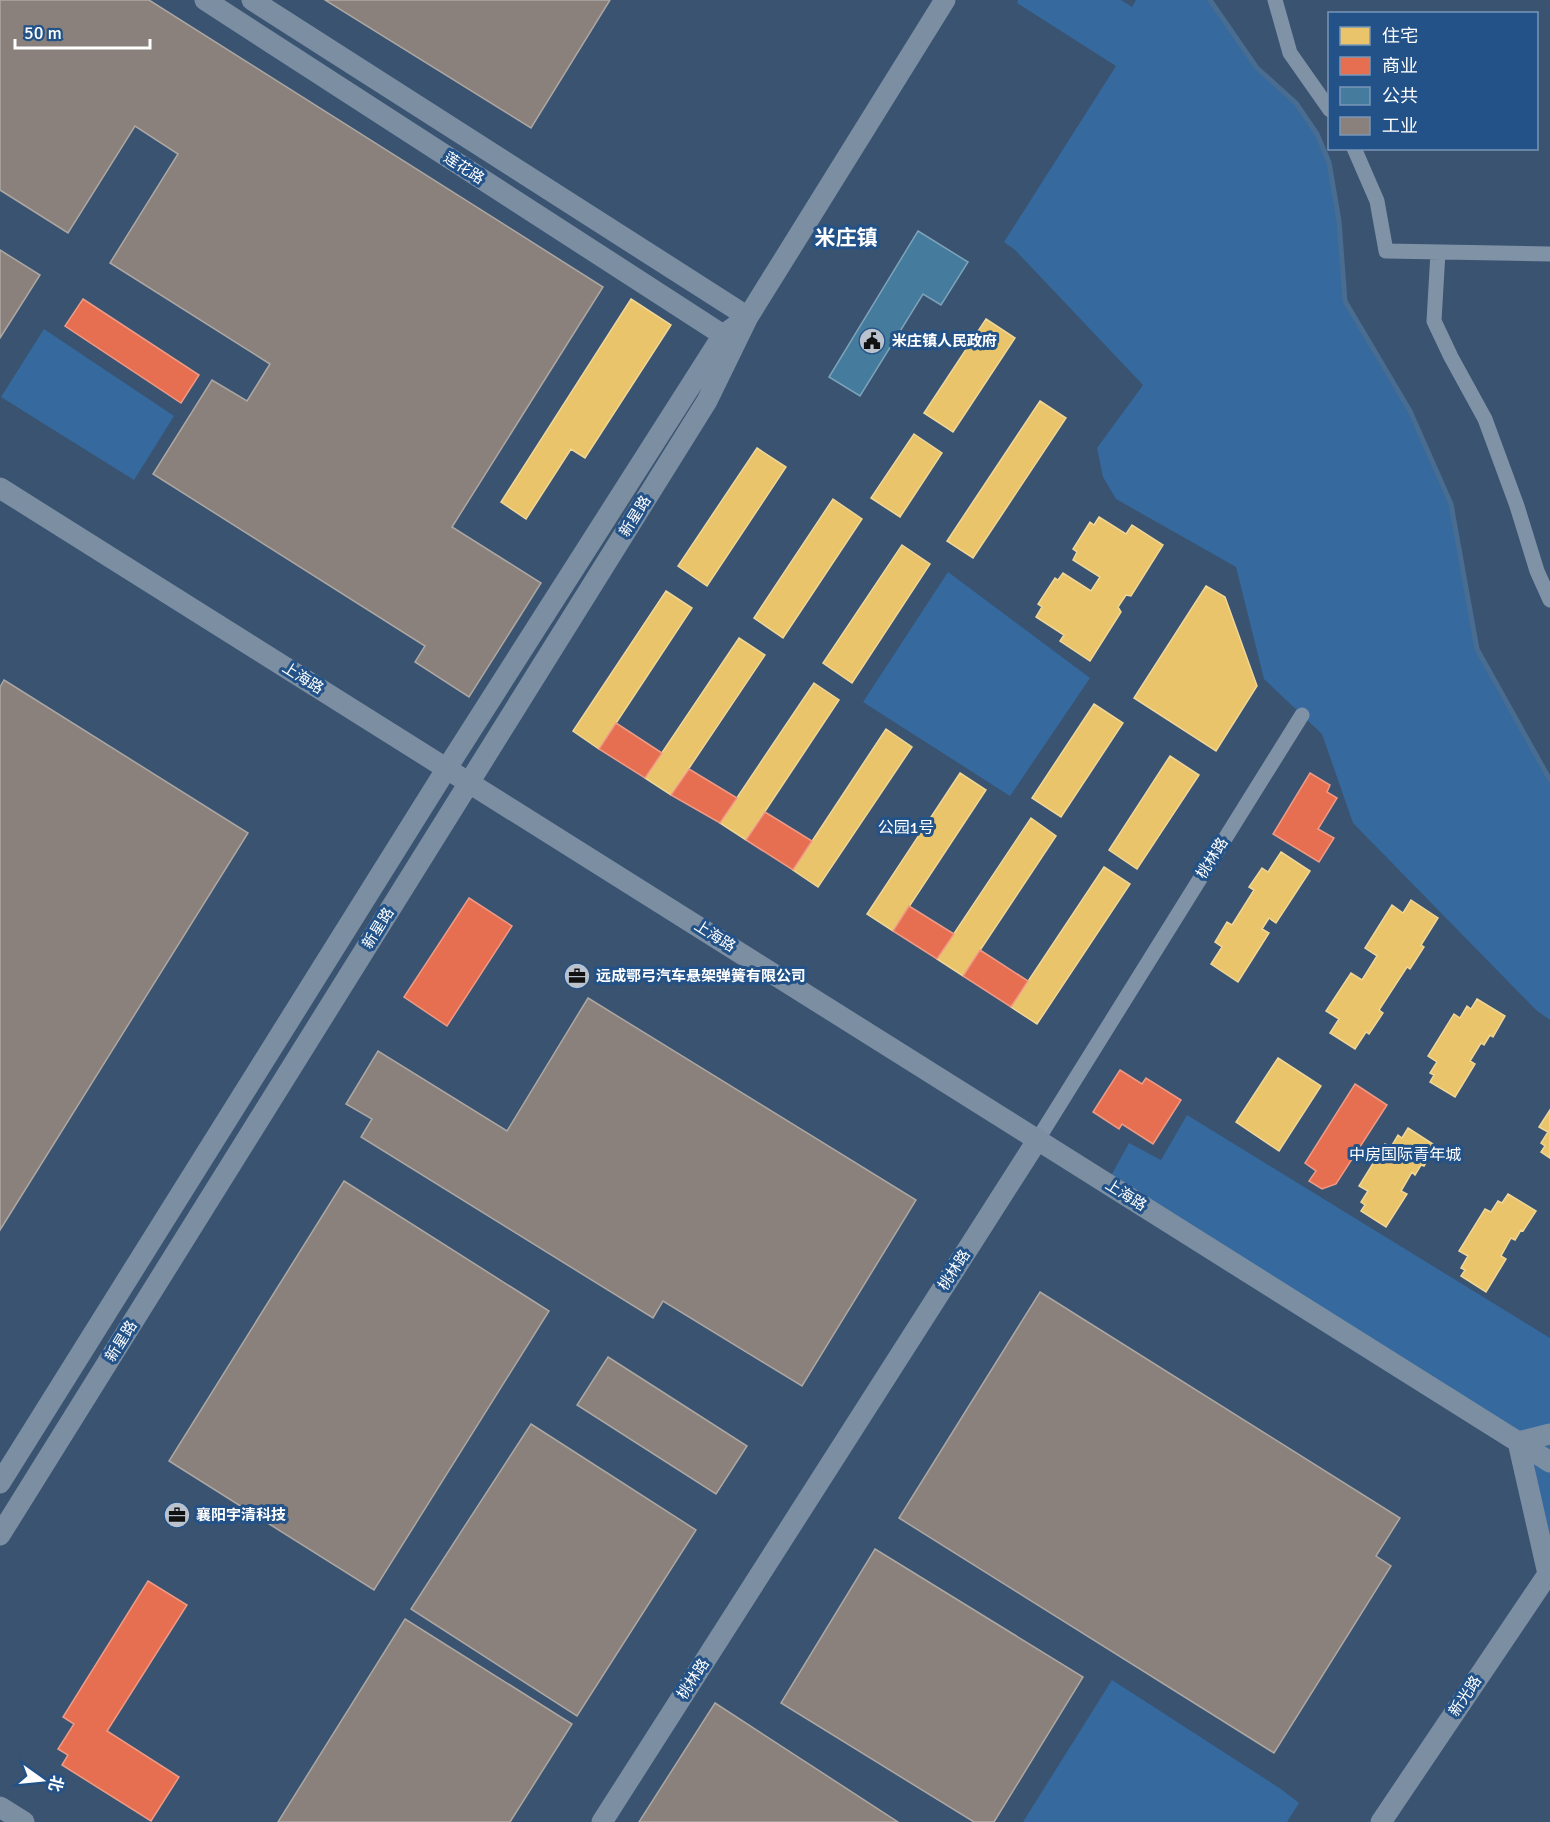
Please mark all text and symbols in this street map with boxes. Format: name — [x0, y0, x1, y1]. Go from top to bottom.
scale bar — [15, 12, 150, 50]
legend — [1328, 12, 1538, 150]
text: 50 m — [24, 22, 62, 44]
text: 住宅 — [1382, 25, 1418, 47]
text: 商业 — [1382, 55, 1418, 77]
text: 公共 — [1382, 85, 1418, 107]
text: 工业 — [1382, 115, 1418, 137]
street label: 莲花路 — [440, 148, 488, 188]
district label: 米庄镇 — [815, 225, 878, 251]
public building icon: 米庄镇人民政府 — [857, 326, 887, 356]
place label: 米庄镇人民政府 — [892, 332, 997, 350]
street label: 新星路 — [615, 492, 655, 540]
street label: 上海路 — [279, 658, 327, 698]
district label: 公园1号 — [878, 818, 934, 838]
street label: 桃林路 — [1192, 834, 1232, 882]
street label: 新星路 — [358, 904, 398, 952]
street label: 上海路 — [691, 916, 739, 956]
office icon: 远成鄂弓汽车悬架弹簧有限公司 — [562, 961, 592, 991]
place label: 远成鄂弓汽车悬架弹簧有限公司 — [596, 967, 806, 985]
district label: 中房国际青年城 — [1349, 1145, 1461, 1165]
street label: 上海路 — [1102, 1175, 1150, 1215]
street label: 桃林路 — [934, 1246, 974, 1294]
street label: 新星路 — [101, 1317, 141, 1365]
office icon: 襄阳宇清科技 — [162, 1500, 192, 1530]
place label: 襄阳宇清科技 — [196, 1506, 286, 1524]
street label: 桃林路 — [673, 1655, 713, 1703]
street label: 新光路 — [1445, 1672, 1485, 1720]
north arrow — [12, 1750, 72, 1810]
text: 北 — [44, 1773, 67, 1794]

